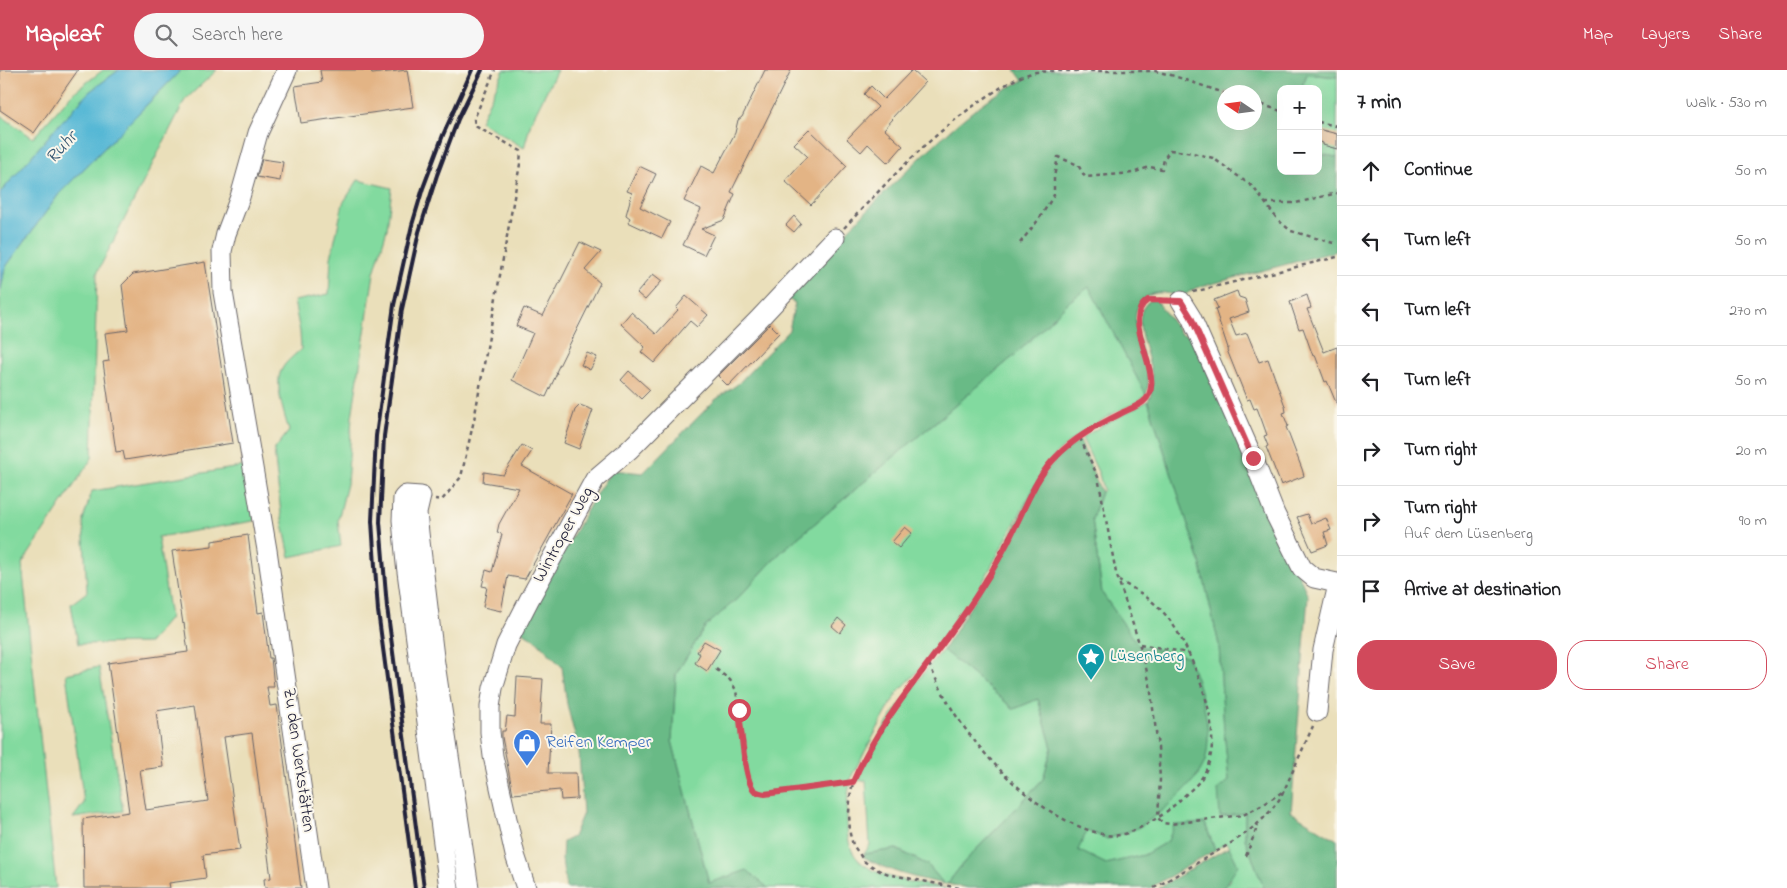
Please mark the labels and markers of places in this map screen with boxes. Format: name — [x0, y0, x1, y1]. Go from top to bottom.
place icon: Lüsenberg — [1076, 642, 1106, 681]
place label: Lüsenberg — [1110, 644, 1184, 671]
shop icon: Reifen Kemper — [512, 728, 542, 767]
place label: Reifen Kemper — [546, 730, 652, 756]

